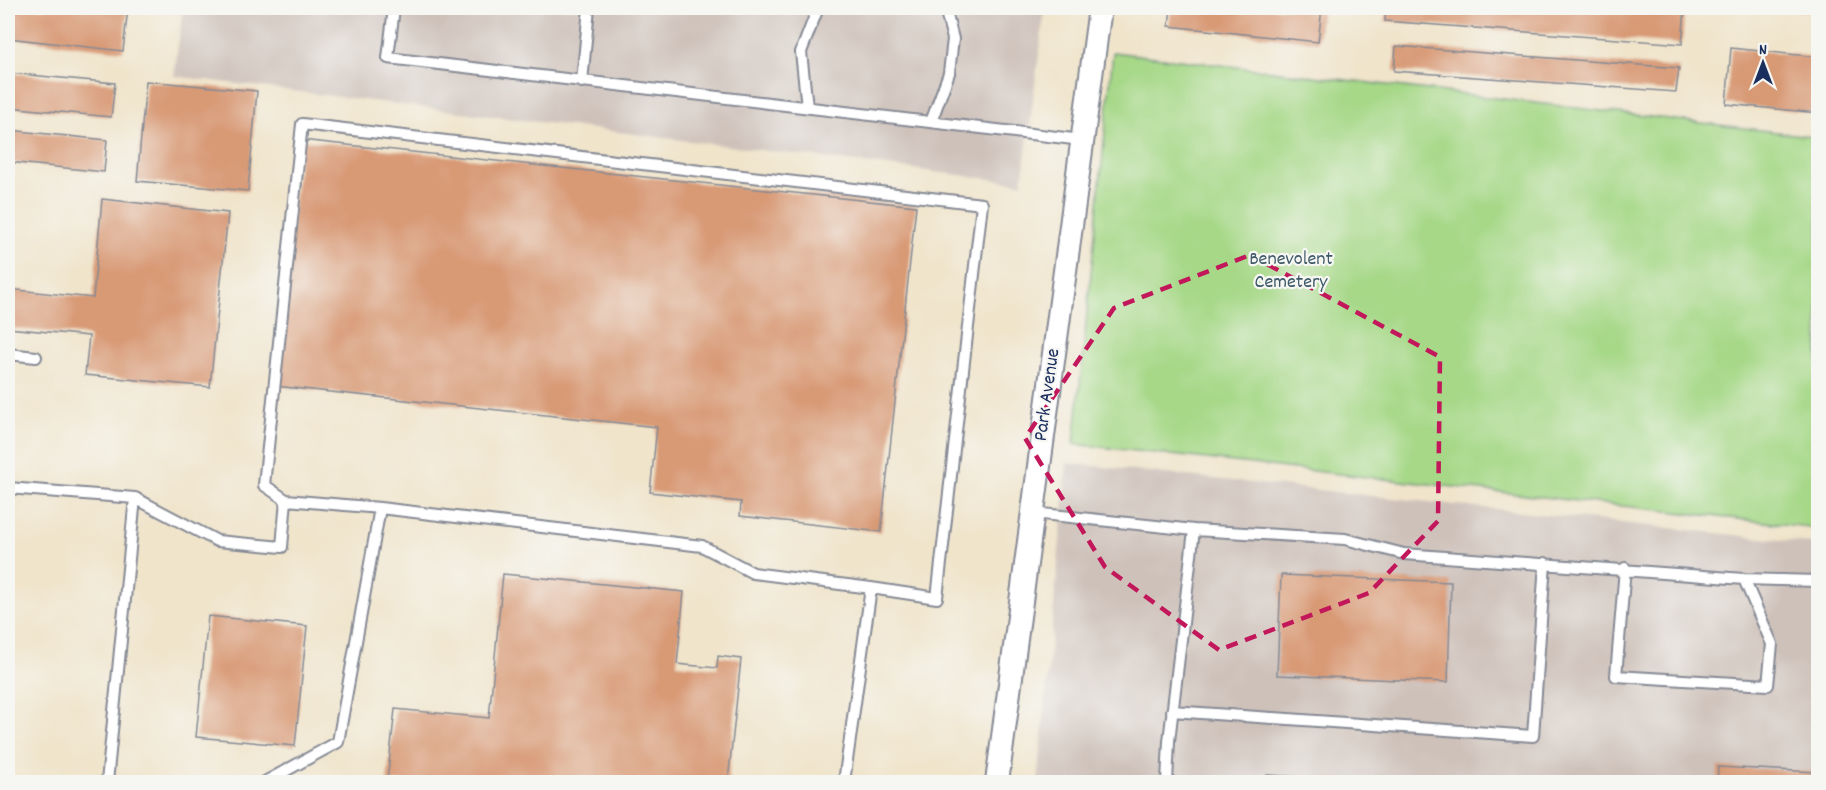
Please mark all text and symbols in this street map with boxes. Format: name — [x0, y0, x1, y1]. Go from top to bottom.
north arrow — [1733, 33, 1793, 93]
text: N — [1759, 39, 1767, 62]
park label: Benevolent Cemetery — [1249, 246, 1333, 297]
street label: Park Avenue — [1028, 347, 1068, 443]

